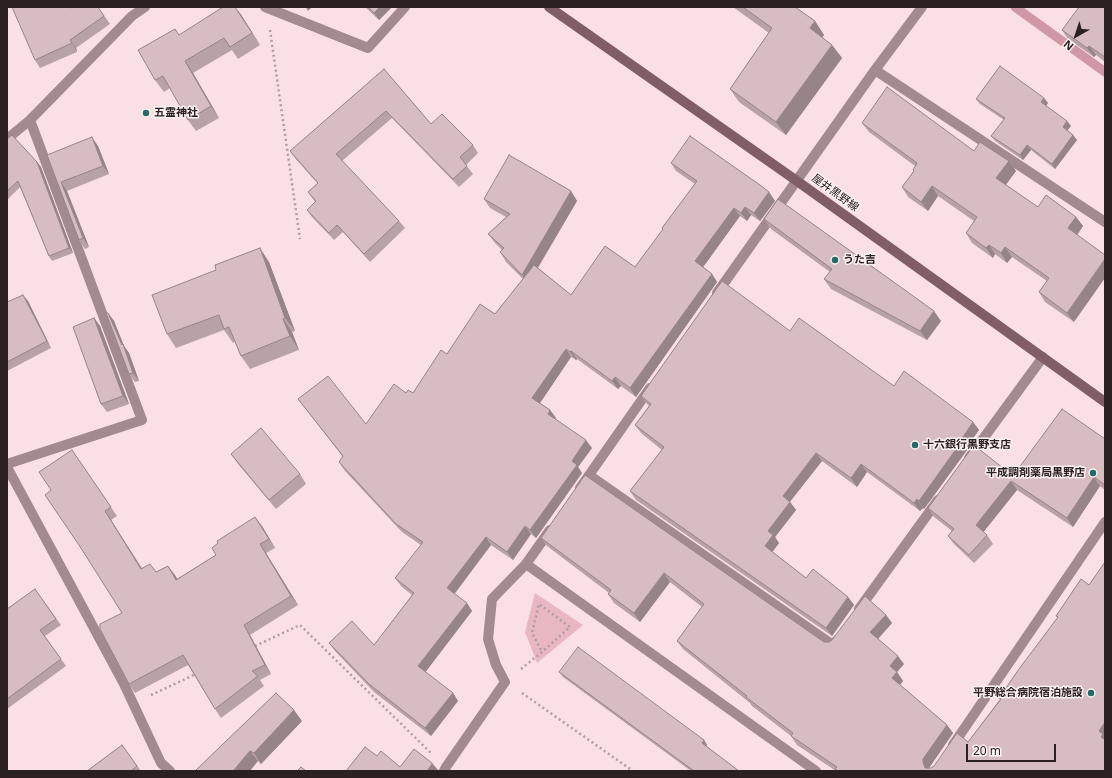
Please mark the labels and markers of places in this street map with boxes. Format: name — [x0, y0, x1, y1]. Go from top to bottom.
place label: 五霊神社 — [154, 106, 198, 120]
marker: 五霊神社 — [141, 108, 151, 118]
place label: うた吉 — [843, 253, 876, 267]
marker: うた吉 — [830, 255, 840, 265]
place label: 十六銀行黒野支店 — [923, 438, 1011, 452]
marker: 十六銀行黒野支店 — [910, 440, 920, 450]
place label: 平成調剤薬局黒野店 — [986, 466, 1085, 480]
marker: 平成調剤薬局黒野店 — [1088, 468, 1098, 478]
place label: 平野総合病院宿泊施設 — [973, 686, 1083, 700]
marker: 平野総合病院宿泊施設 — [1086, 688, 1096, 698]

